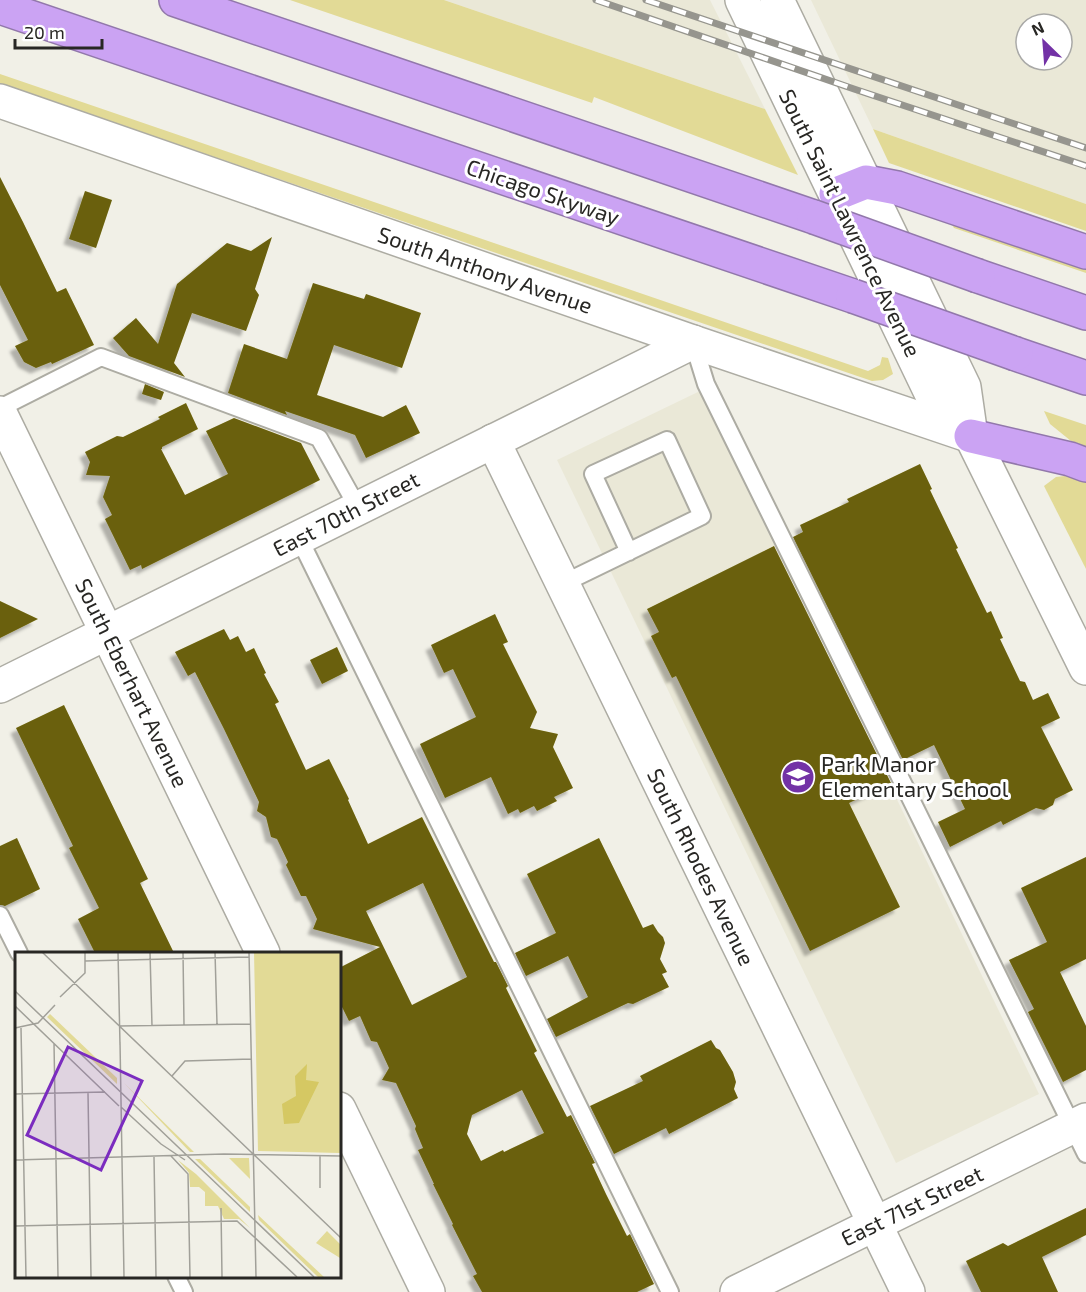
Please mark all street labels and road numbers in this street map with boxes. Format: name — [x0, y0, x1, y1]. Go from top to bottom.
street label: South Saint Lawrence Avenue — [775, 84, 927, 361]
street label: Chicago Skyway — [463, 153, 624, 230]
street label: South Anthony Avenue — [375, 220, 596, 318]
street label: East 70th Street — [268, 465, 423, 561]
street label: South Eberhart Avenue — [71, 574, 195, 791]
street label: South Rhodes Avenue — [643, 764, 761, 969]
street label: East 71st Street — [836, 1160, 987, 1251]

